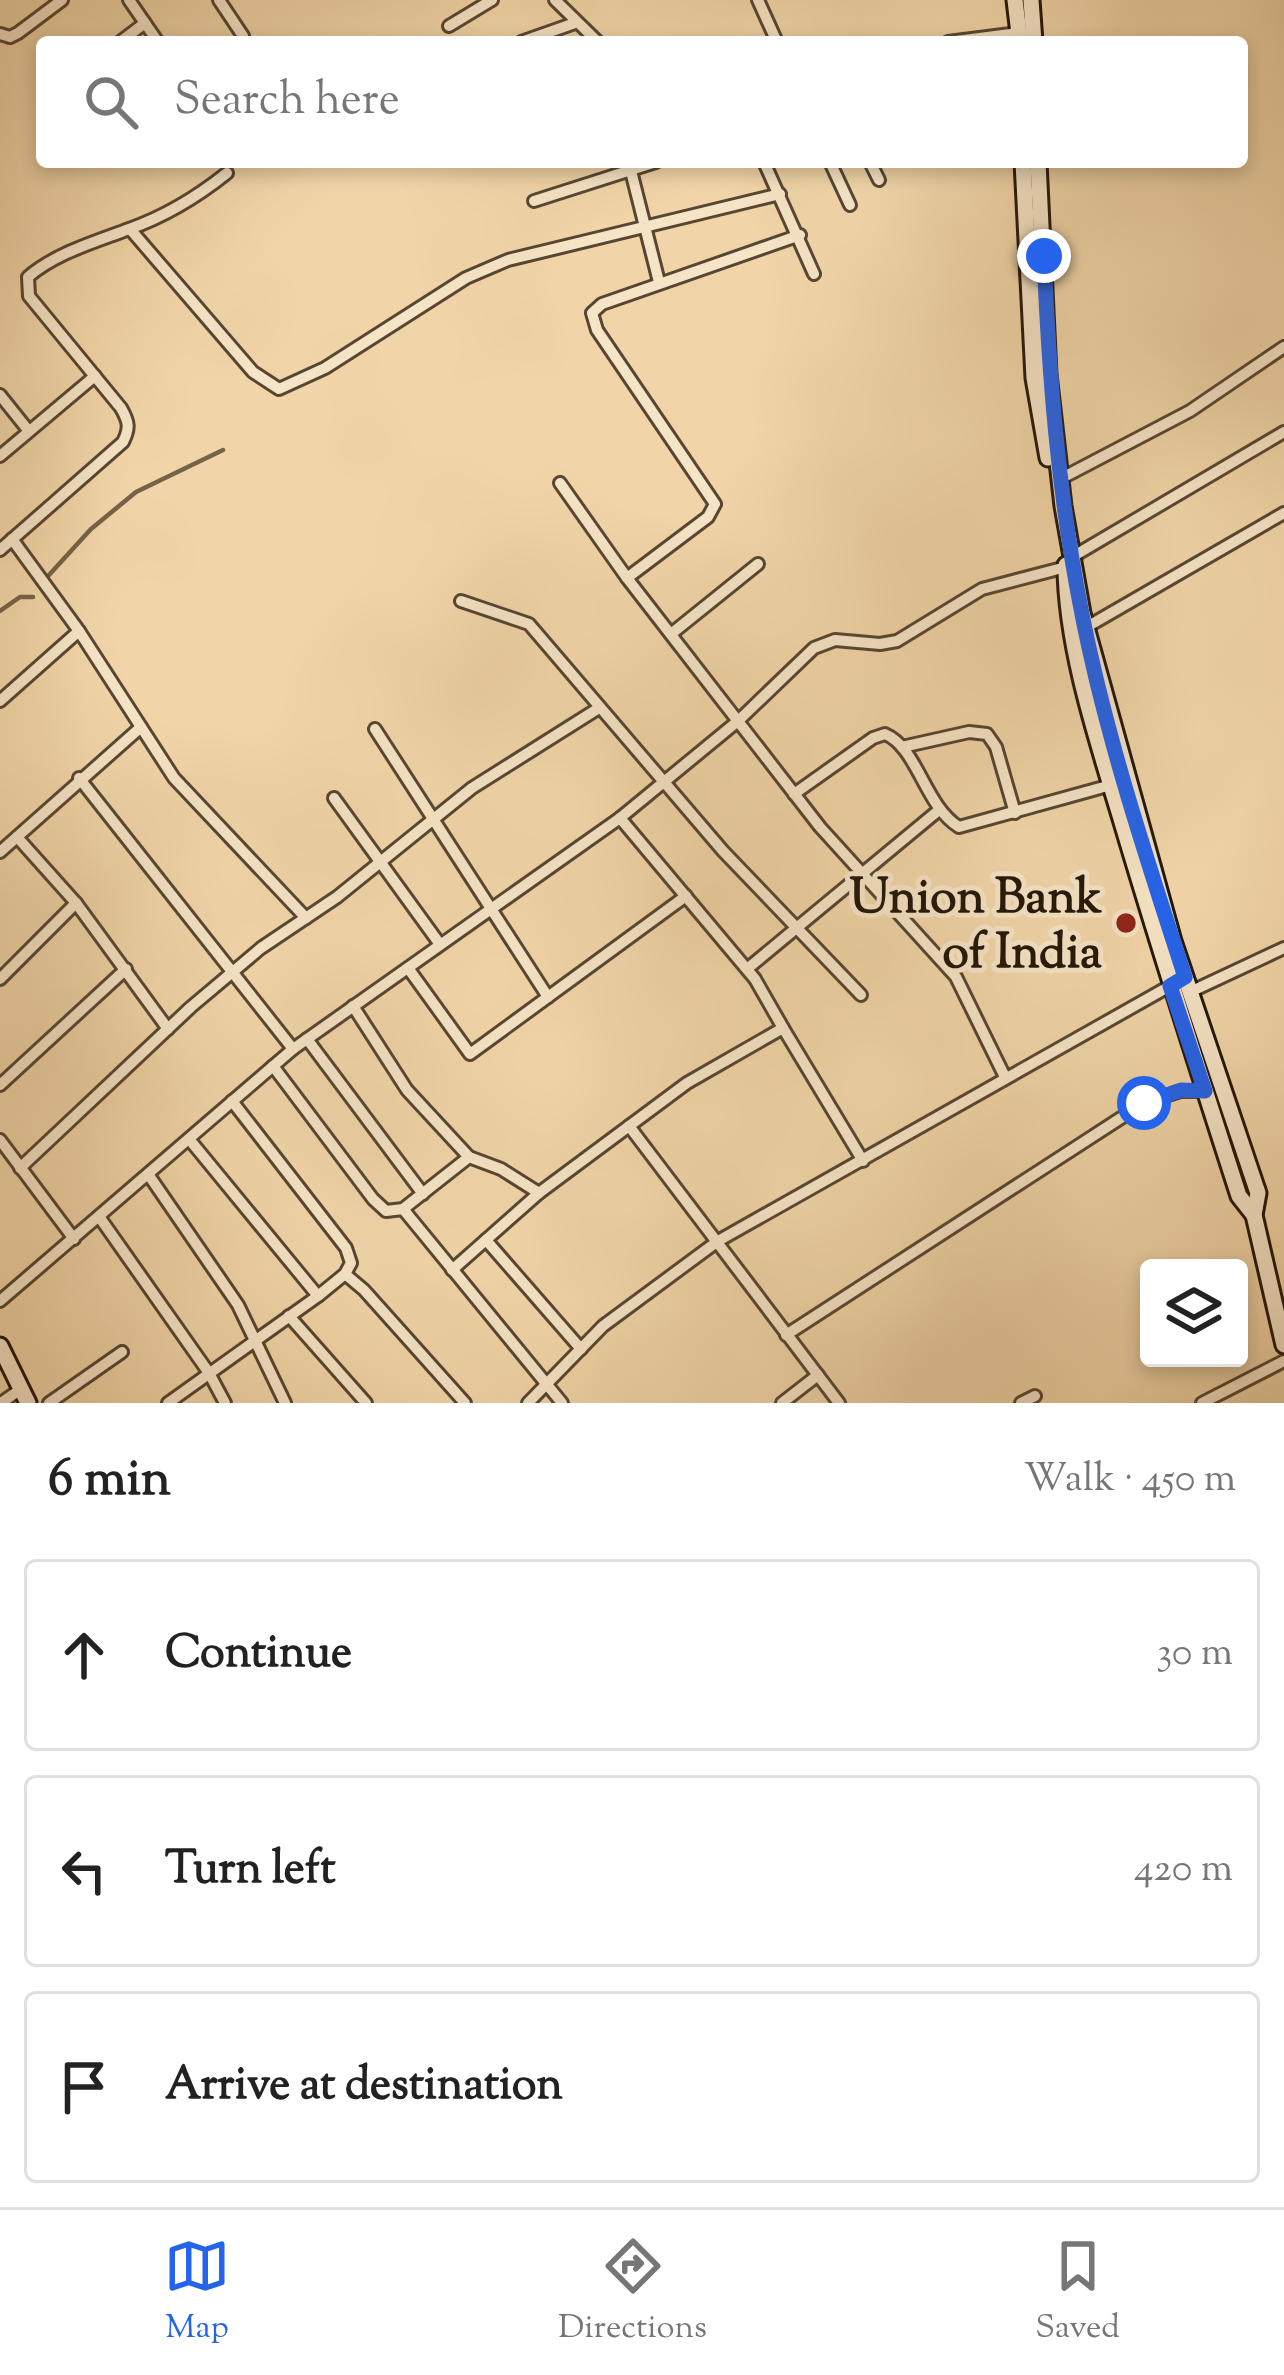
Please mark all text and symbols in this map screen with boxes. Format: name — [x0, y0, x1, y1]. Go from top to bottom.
search box — [36, 36, 1248, 168]
icon: search — [78, 69, 144, 135]
text: Search here — [174, 70, 400, 135]
route end — [1017, 229, 1071, 283]
place label: Union Bank of India — [849, 866, 1103, 990]
marker: Union Bank of India — [1113, 910, 1139, 936]
route start — [1117, 1076, 1171, 1130]
map controls — [1140, 1259, 1248, 1367]
button: layers — [1140, 1259, 1248, 1367]
text: 6 min — [48, 1445, 171, 1518]
text: Walk · 450 m — [1024, 1453, 1236, 1509]
icon: ahead — [51, 1622, 117, 1688]
text: Continue — [165, 1623, 352, 1688]
text: 30 m — [1156, 1627, 1233, 1683]
icon: left — [51, 1838, 117, 1904]
text: Turn left — [165, 1839, 336, 1904]
text: 420 m — [1134, 1843, 1233, 1899]
icon: arrive — [51, 2054, 117, 2120]
text: Arrive at destination — [165, 2055, 563, 2120]
tab: Map — [164, 2233, 230, 2353]
tab: Directions — [558, 2233, 707, 2353]
tab: Saved — [1035, 2233, 1120, 2353]

